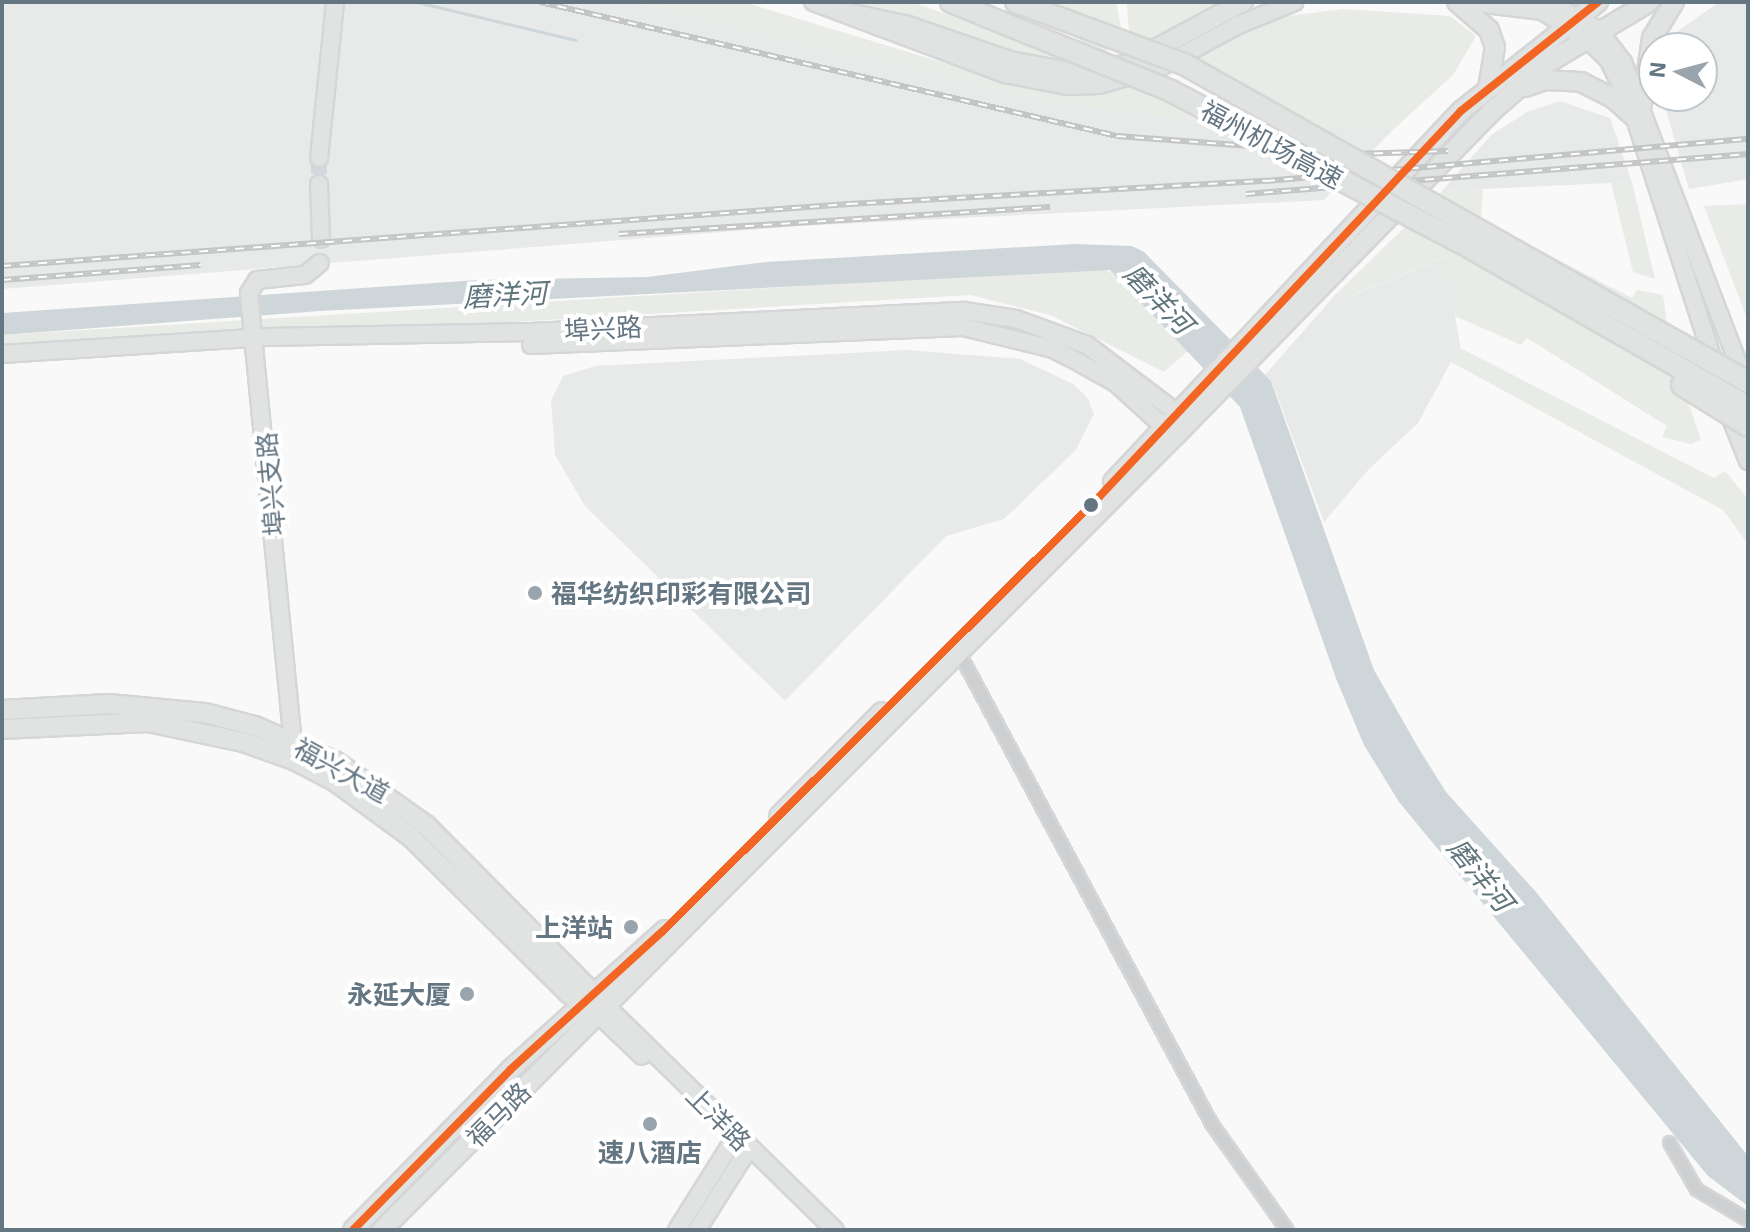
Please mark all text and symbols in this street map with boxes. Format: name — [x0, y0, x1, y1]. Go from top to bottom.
north arrow — [1638, 32, 1718, 112]
text: N — [1642, 60, 1670, 79]
street label: 福州机场高速 — [1196, 94, 1348, 194]
water label: 磨洋河 — [1118, 256, 1200, 340]
water label: 磨洋河 — [462, 275, 548, 313]
street label: 埠兴路 — [563, 310, 643, 346]
street label: 埠兴支路 — [250, 431, 290, 537]
unlabelled marker — [1083, 497, 1099, 513]
place label: 福华纺织印彩有限公司 — [551, 577, 811, 609]
marker: 福华纺织印彩有限公司 — [526, 584, 544, 602]
street label: 福兴大道 — [289, 731, 395, 809]
water label: 磨洋河 — [1442, 831, 1520, 917]
place label: 上洋站 — [535, 911, 613, 943]
marker: 上洋站 — [620, 916, 642, 938]
place label: 永延大厦 — [347, 978, 451, 1010]
marker: 永延大厦 — [458, 985, 476, 1003]
street label: 福马路 — [459, 1075, 537, 1153]
street label: 上洋路 — [680, 1079, 758, 1157]
marker: 速八酒店 — [641, 1115, 659, 1133]
place label: 速八酒店 — [598, 1136, 702, 1168]

